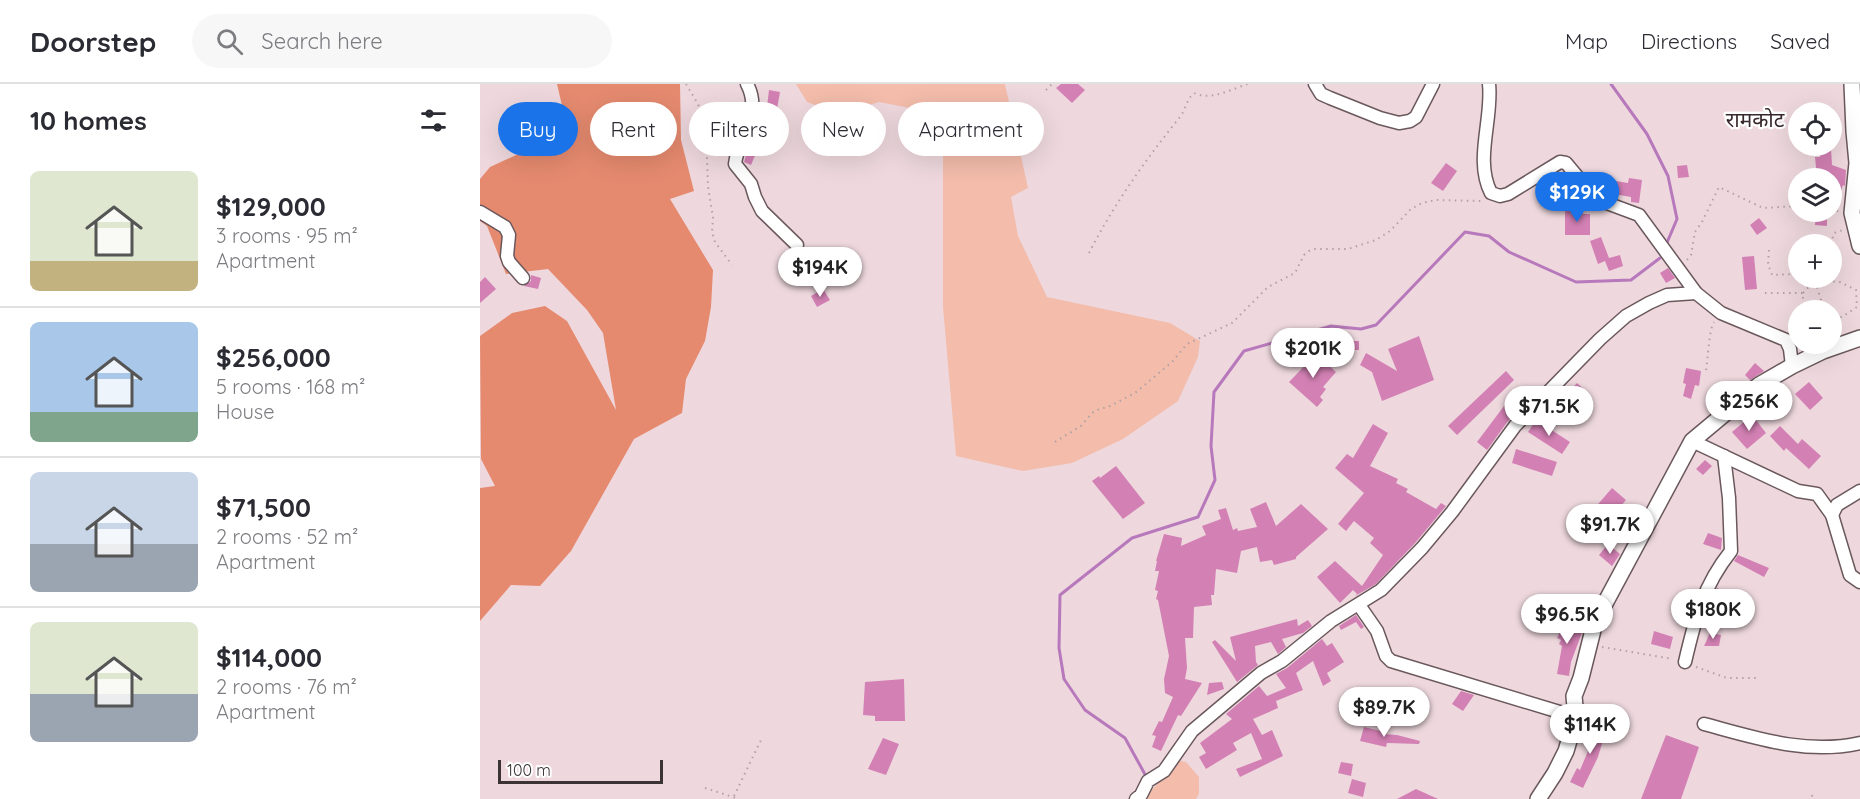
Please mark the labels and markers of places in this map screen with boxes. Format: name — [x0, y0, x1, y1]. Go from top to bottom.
pin: $129K — [1535, 172, 1619, 223]
pin: $194K — [778, 247, 862, 298]
pin: $201K — [1271, 328, 1355, 379]
pin: $256K — [1707, 381, 1791, 432]
pin: $71.5K — [1500, 386, 1598, 437]
pin: $91.7K — [1561, 504, 1659, 555]
pin: $180K — [1671, 589, 1755, 640]
pin: $96.5K — [1518, 594, 1616, 645]
pin: $89.7K — [1335, 687, 1433, 738]
pin: $114K — [1548, 704, 1632, 755]

